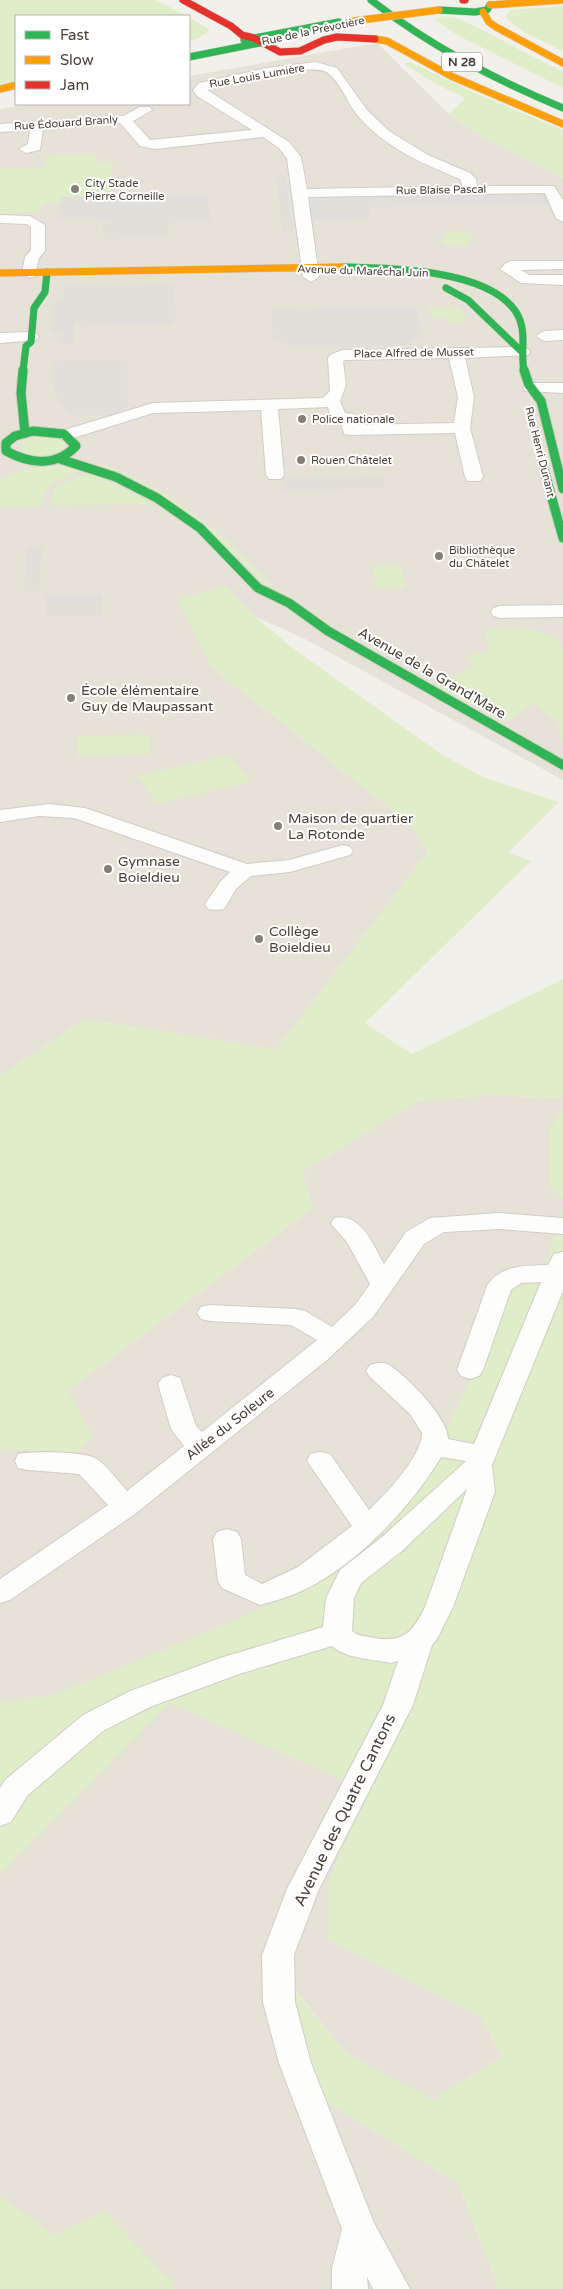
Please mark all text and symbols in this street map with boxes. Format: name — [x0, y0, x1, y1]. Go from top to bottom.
street label: Rue de la Prévotière — [260, 14, 366, 48]
legend — [15, 15, 190, 105]
text: Fast — [60, 26, 90, 44]
text: Slow — [60, 51, 94, 69]
road number: N 28 — [442, 52, 482, 72]
street label: Rue Louis Lumière — [208, 61, 306, 91]
text: Jam — [60, 76, 89, 94]
street label: Rue Édouard Branly — [14, 112, 118, 133]
place label: City Stade Pierre Corneille — [85, 177, 164, 203]
marker: City Stade Pierre Corneille — [69, 183, 81, 195]
street label: Rue Blaise Pascal — [396, 183, 486, 197]
street label: Avenue du Maréchal Juin — [297, 262, 429, 280]
street label: Place Alfred de Musset — [354, 345, 474, 361]
street label: Rue Henri Dunant — [522, 405, 558, 499]
marker: Police nationale — [296, 413, 308, 425]
place label: Police nationale — [312, 413, 395, 426]
marker: Rouen Châtelet — [295, 454, 307, 466]
place label: Rouen Châtelet — [311, 454, 392, 467]
place label: Bibliothèque du Châtelet — [449, 544, 515, 570]
marker: Bibliothèque du Châtelet — [433, 550, 445, 562]
street label: Avenue de la Grand'Mare — [355, 624, 509, 722]
place label: École élémentaire Guy de Maupassant — [81, 682, 214, 715]
marker: École élémentaire Guy de Maupassant — [65, 692, 77, 704]
place label: Maison de quartier La Rotonde — [288, 810, 414, 843]
marker: Maison de quartier La Rotonde — [272, 820, 284, 832]
place label: Gymnase Boieldieu — [118, 853, 180, 886]
marker: Gymnase Boieldieu — [102, 863, 114, 875]
place label: Collège Boieldieu — [269, 923, 331, 956]
marker: Collège Boieldieu — [253, 933, 265, 945]
street label: Allée du Soleure — [182, 1384, 278, 1464]
street label: Avenue des Quatre Cantons — [290, 1710, 400, 1910]

